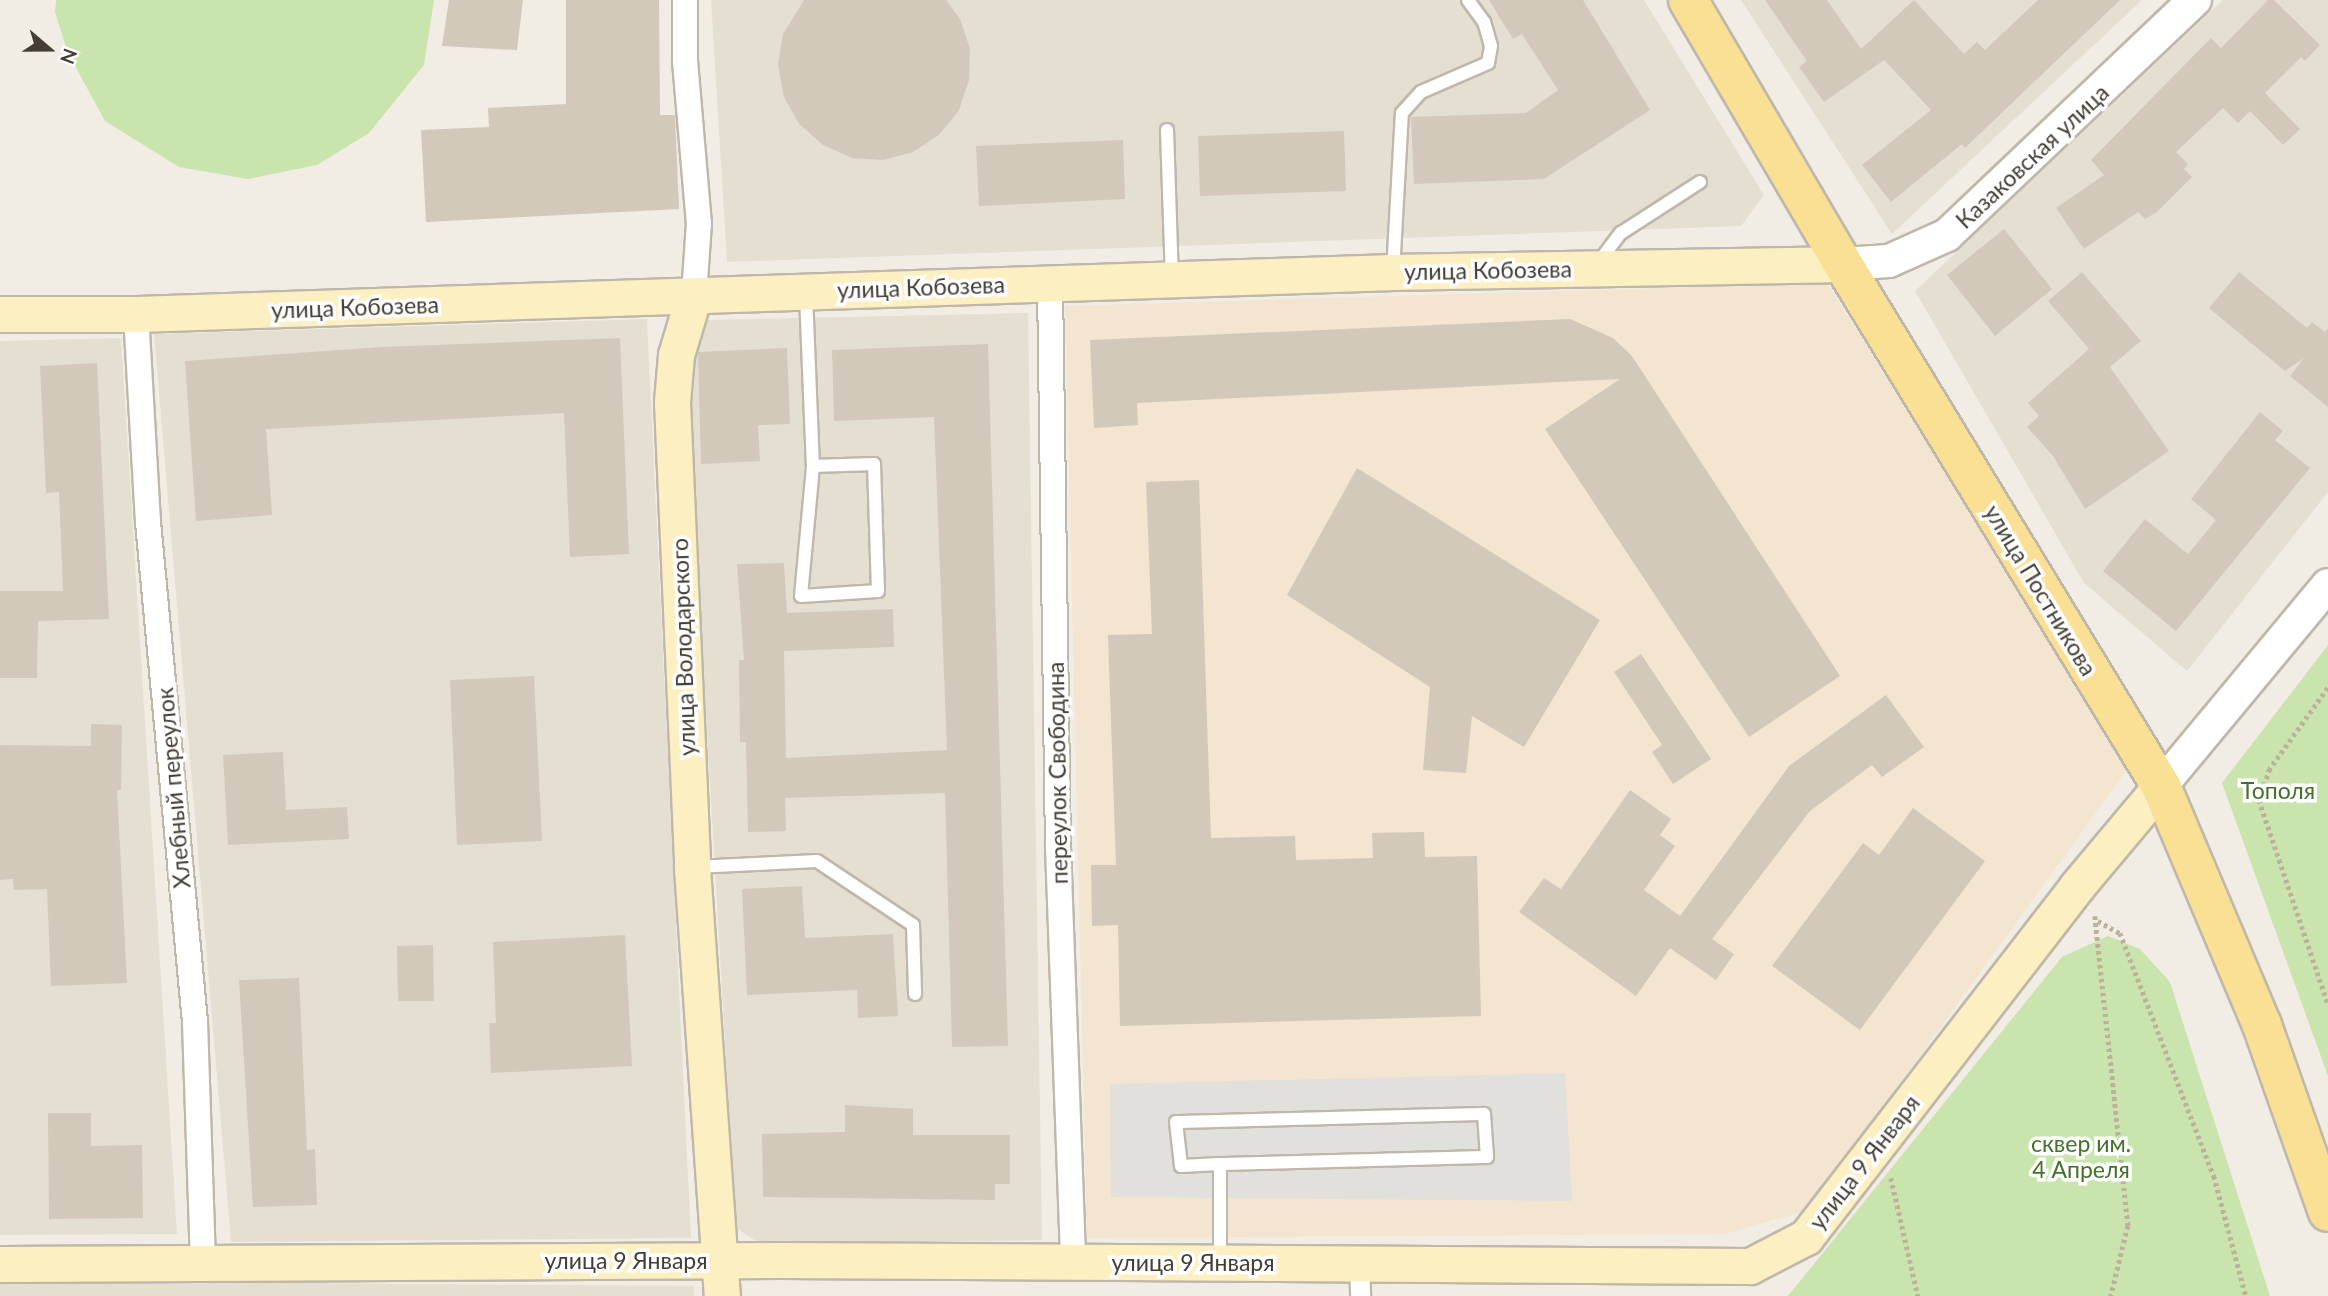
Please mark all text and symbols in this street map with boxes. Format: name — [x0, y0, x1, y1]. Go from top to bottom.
north arrow — [14, 14, 84, 84]
text: N — [56, 46, 83, 67]
street label: Казаковская улица — [1950, 78, 2114, 234]
street label: улица Кобозева — [1404, 255, 1572, 285]
street label: улица Кобозева — [837, 270, 1005, 304]
street label: улица Кобозева — [271, 290, 439, 324]
street label: улица Постникова — [1979, 500, 2103, 680]
street label: улица Володарского — [665, 538, 701, 756]
street label: переулок Свободина — [1041, 662, 1073, 884]
street label: Хлебный переулок — [150, 686, 196, 890]
park label: Тополя — [2241, 776, 2315, 804]
street label: улица 9 Января — [1803, 1089, 1925, 1235]
park label: сквер им. 4 Апреля — [2031, 1129, 2131, 1183]
street label: улица 9 Января — [545, 1246, 707, 1274]
street label: улица 9 Января — [1112, 1248, 1274, 1276]

